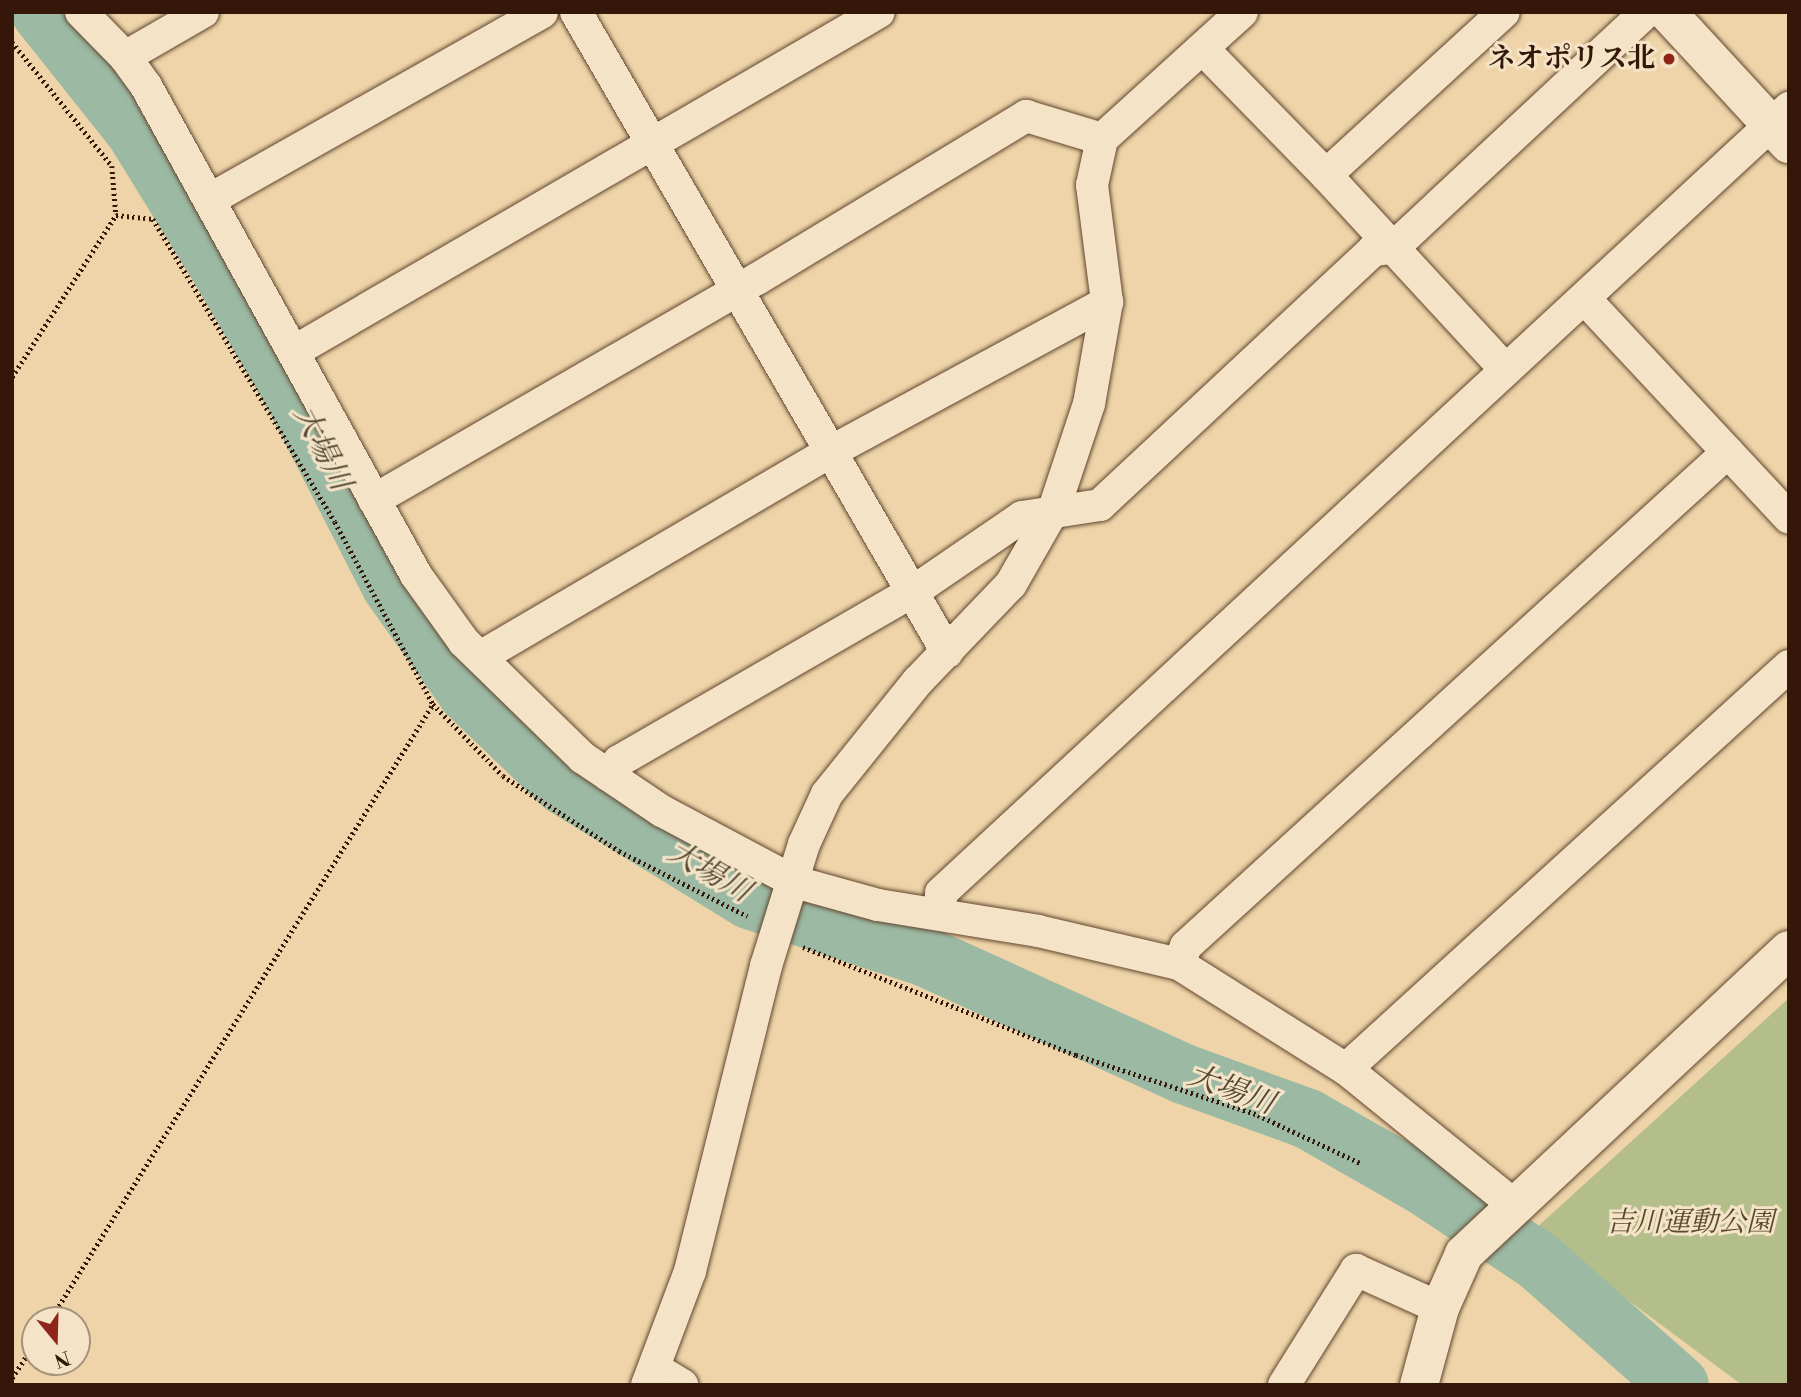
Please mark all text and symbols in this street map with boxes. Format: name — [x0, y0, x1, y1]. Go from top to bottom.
place label: ネオポリス北 — [1487, 42, 1655, 76]
marker: ネオポリス北 — [1661, 51, 1677, 67]
water label: 大場川 — [286, 400, 358, 496]
water label: 大場川 — [661, 834, 757, 910]
water label: 大場川 — [1183, 1058, 1279, 1122]
park label: 吉川運動公園 — [1606, 1206, 1774, 1240]
north arrow — [21, 1306, 91, 1376]
text: N — [51, 1345, 73, 1373]

